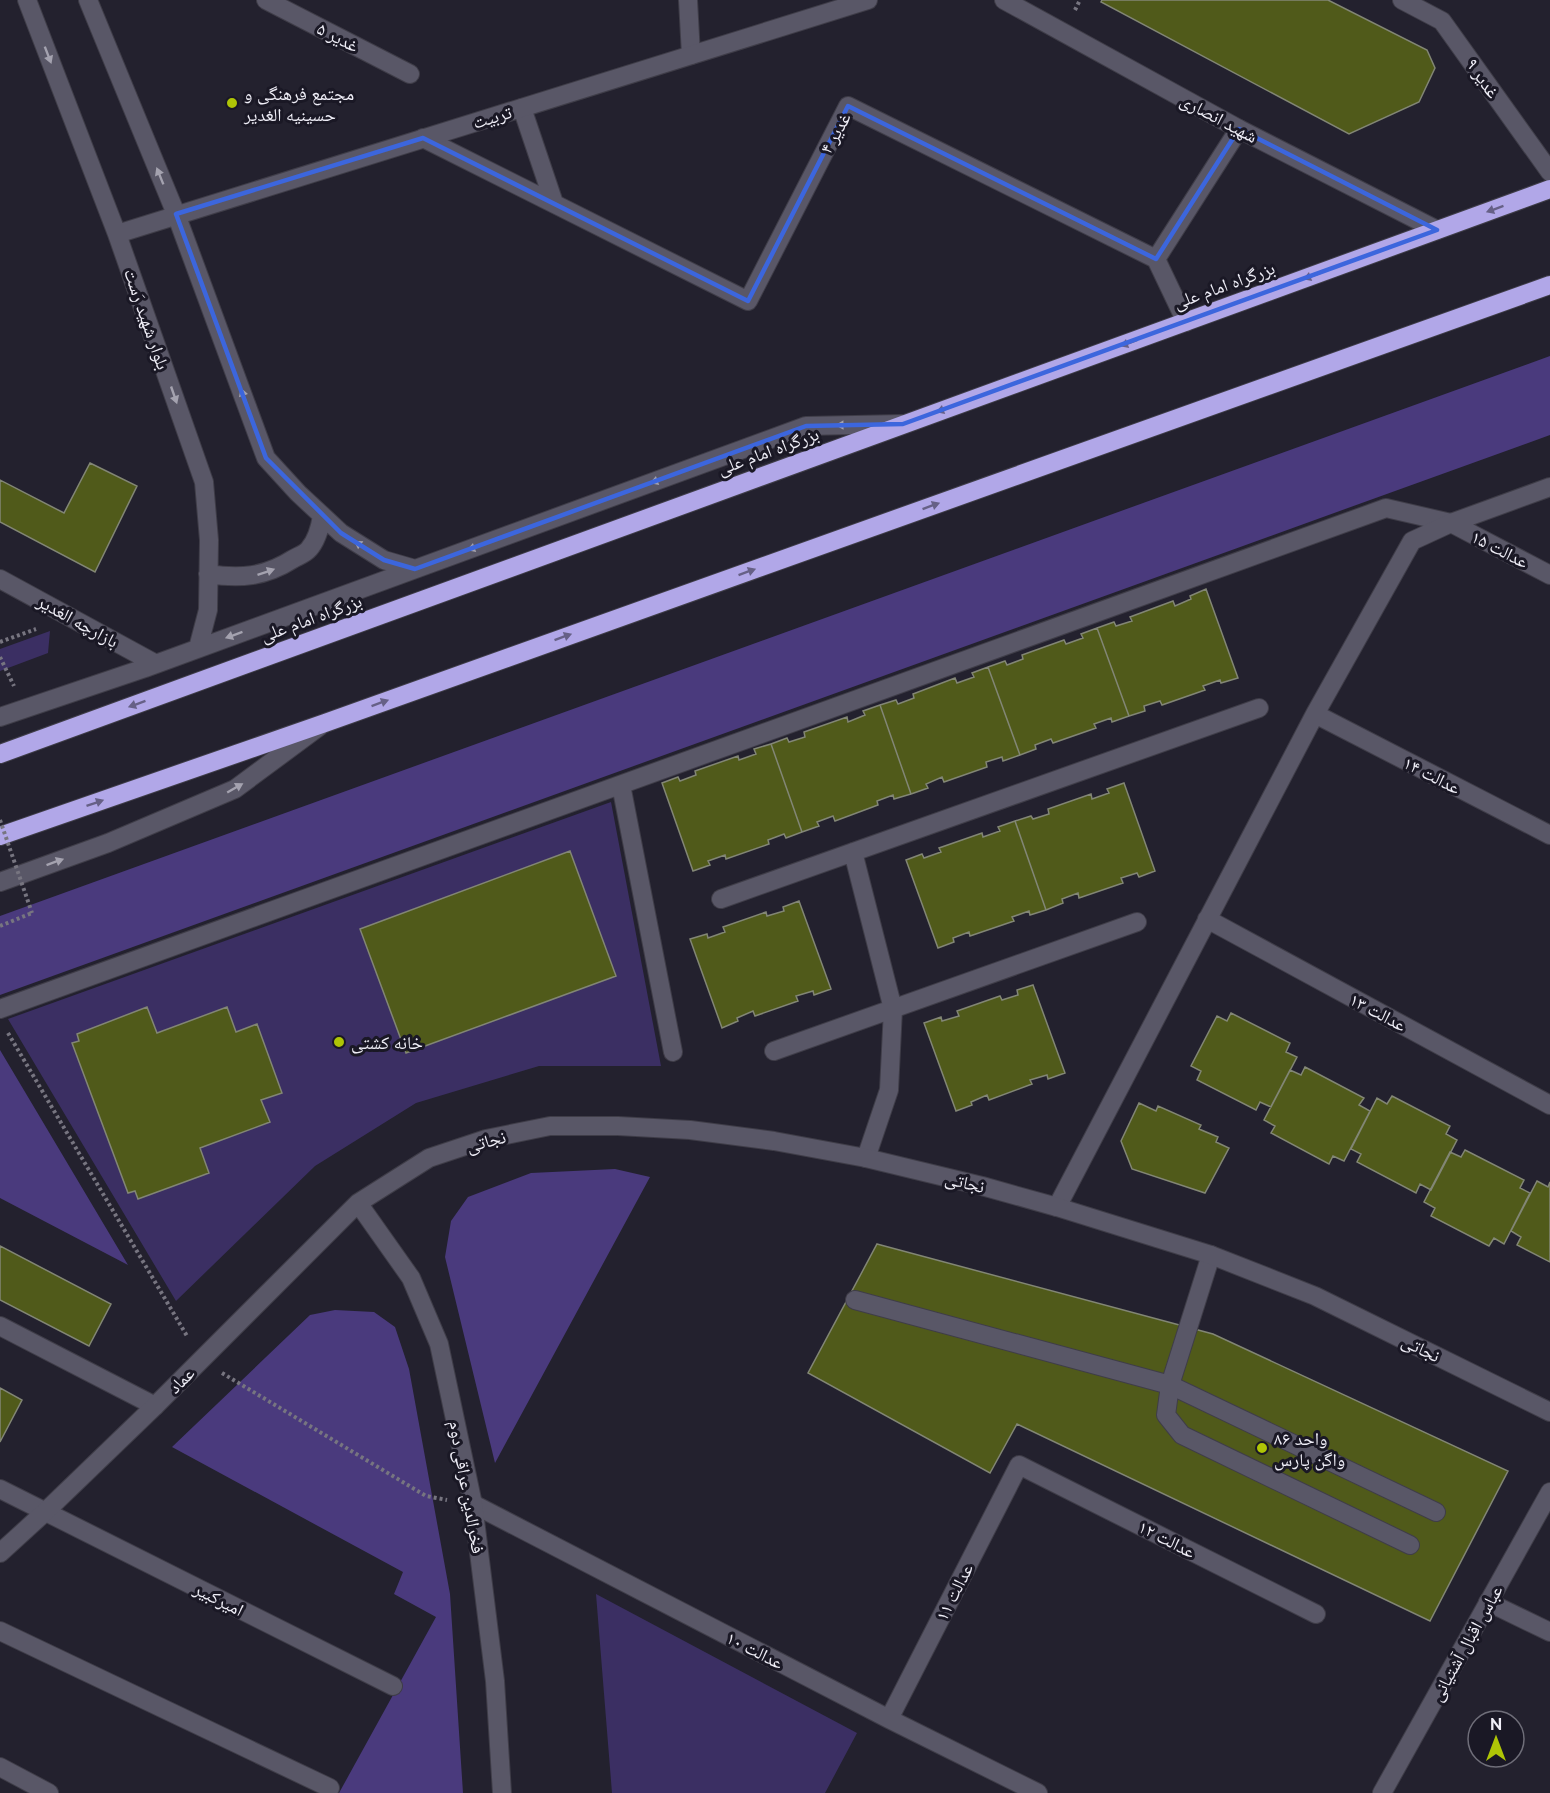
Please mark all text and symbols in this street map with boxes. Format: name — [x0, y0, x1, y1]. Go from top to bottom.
street label: غدیر ۵ — [314, 18, 362, 57]
one-way arrow — [43, 46, 53, 64]
street label: غدیر ۹ — [1462, 54, 1504, 102]
place label: مجتمع فرهنگی و حسینیه الغدیر — [243, 83, 354, 125]
street label: شهید انصاری — [1176, 89, 1261, 148]
marker: مجتمع فرهنگی و حسینیه الغدیر — [225, 96, 239, 110]
street label: تربیت — [470, 101, 514, 133]
street label: غدیر ۴ — [815, 109, 855, 157]
one-way arrow — [155, 166, 165, 184]
one-way arrow — [1486, 204, 1504, 214]
street label: بزرگراه امام علی — [1170, 257, 1278, 315]
street label: بلوار شهید رَست — [119, 266, 174, 372]
one-way arrow — [1303, 271, 1321, 281]
one-way arrow — [1120, 338, 1138, 348]
one-way arrow — [169, 386, 179, 404]
one-way arrow — [239, 388, 248, 406]
one-way arrow — [936, 405, 954, 415]
one-way arrow — [835, 421, 854, 430]
street label: بزرگراه امام علی — [714, 423, 822, 481]
one-way arrow — [650, 475, 668, 485]
one-way arrow — [922, 501, 940, 511]
street label: عدالت ۱۵ — [1468, 526, 1532, 572]
one-way arrow — [354, 540, 370, 552]
one-way arrow — [467, 542, 485, 552]
one-way arrow — [257, 566, 275, 576]
one-way arrow — [738, 566, 756, 576]
street label: بازارچه الغدیر — [33, 590, 122, 653]
street label: بزرگراه امام علی — [257, 590, 365, 648]
one-way arrow — [225, 631, 243, 641]
one-way arrow — [555, 632, 573, 642]
one-way arrow — [371, 697, 389, 707]
one-way arrow — [128, 699, 146, 709]
street label: عدالت ۱۴ — [1400, 752, 1464, 798]
one-way arrow — [227, 783, 244, 793]
one-way arrow — [86, 798, 104, 808]
one-way arrow — [46, 857, 64, 867]
street label: عدالت ۱۳ — [1346, 988, 1410, 1036]
place label: خانه کشتی — [351, 1032, 423, 1054]
marker: خانه کشتی — [332, 1035, 346, 1049]
street label: نجاتی — [464, 1126, 508, 1157]
street label: نجاتی — [943, 1167, 987, 1198]
street label: نجاتی — [1398, 1330, 1444, 1367]
street label: عماد — [163, 1362, 199, 1398]
street label: فخرالدین عراقی دوم — [443, 1419, 489, 1555]
place label: ۸۶ واحد واگن پارس — [1274, 1428, 1345, 1471]
marker: ۸۶ واحد واگن پارس — [1255, 1441, 1269, 1455]
street label: عدالت ۱۲ — [1135, 1516, 1199, 1562]
street label: عدالت ۱۱ — [931, 1560, 977, 1624]
street label: امیرکبیر — [190, 1577, 247, 1621]
street label: عباس اقبال آشتیانی — [1425, 1581, 1507, 1705]
street label: عدالت ۱۰ — [723, 1627, 787, 1673]
north arrow — [1466, 1709, 1526, 1769]
text: N — [1490, 1715, 1502, 1734]

